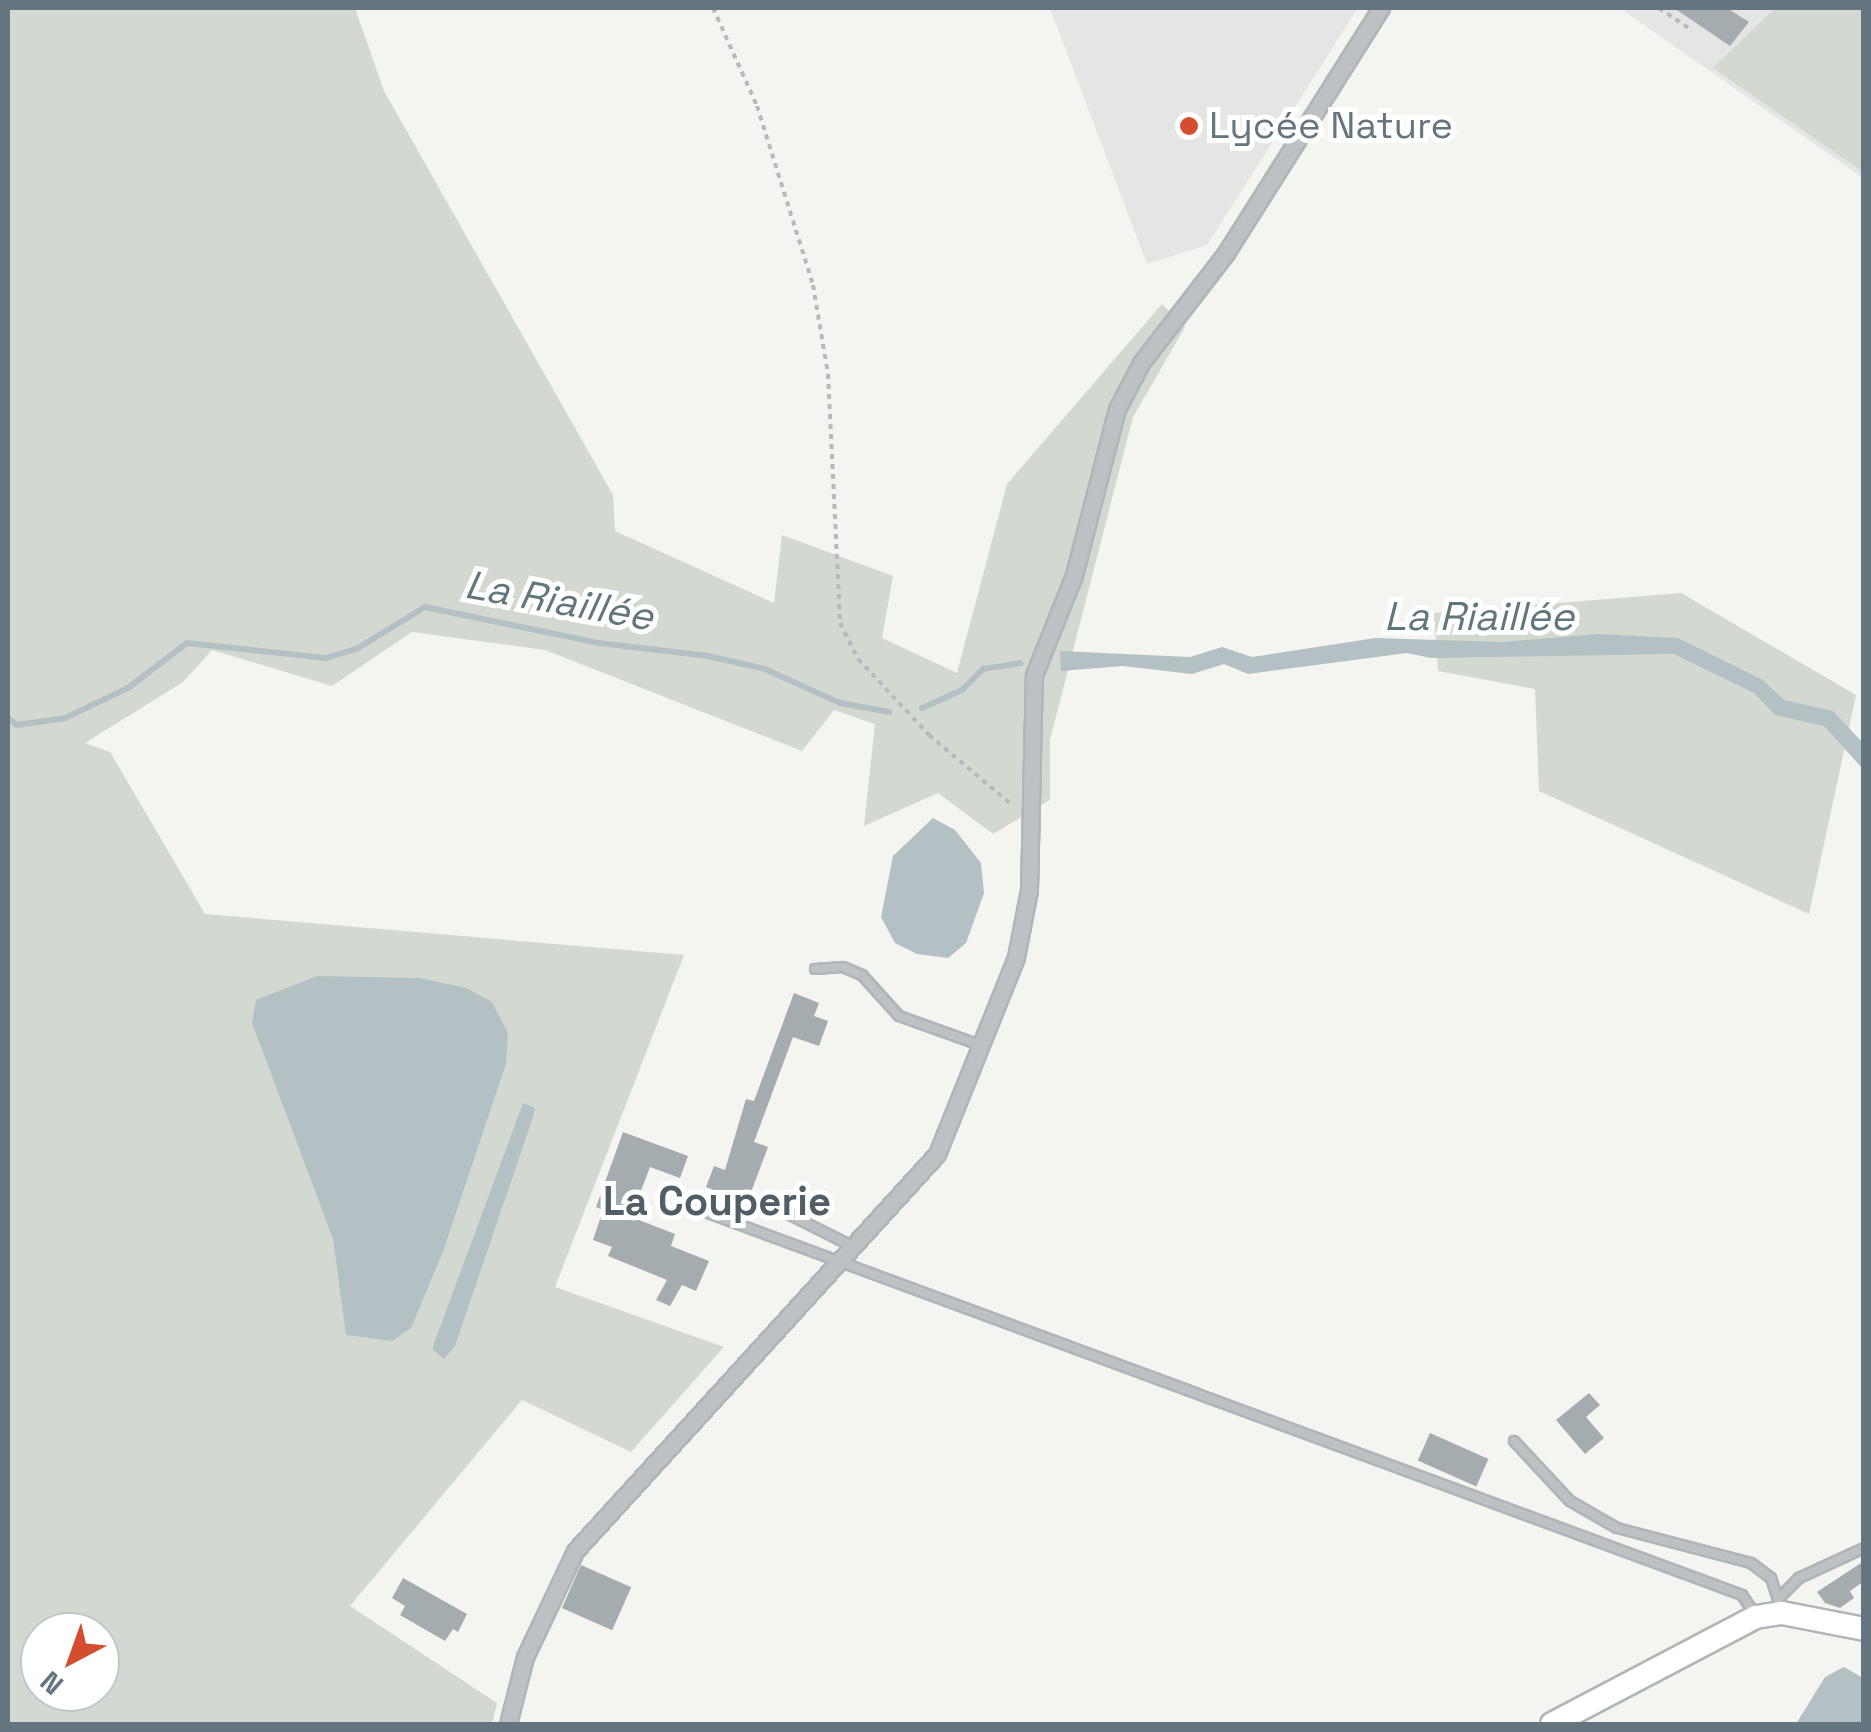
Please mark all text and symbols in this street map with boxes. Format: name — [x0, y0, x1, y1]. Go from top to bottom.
place label: Lycée Nature — [1209, 103, 1453, 149]
marker: Lycée Nature — [1178, 115, 1200, 137]
water label: La Riaillée — [461, 561, 657, 641]
water label: La Riaillée — [1384, 593, 1574, 641]
district label: La Couperie — [603, 1178, 831, 1226]
north arrow — [20, 1612, 120, 1712]
text: N — [33, 1663, 71, 1703]

